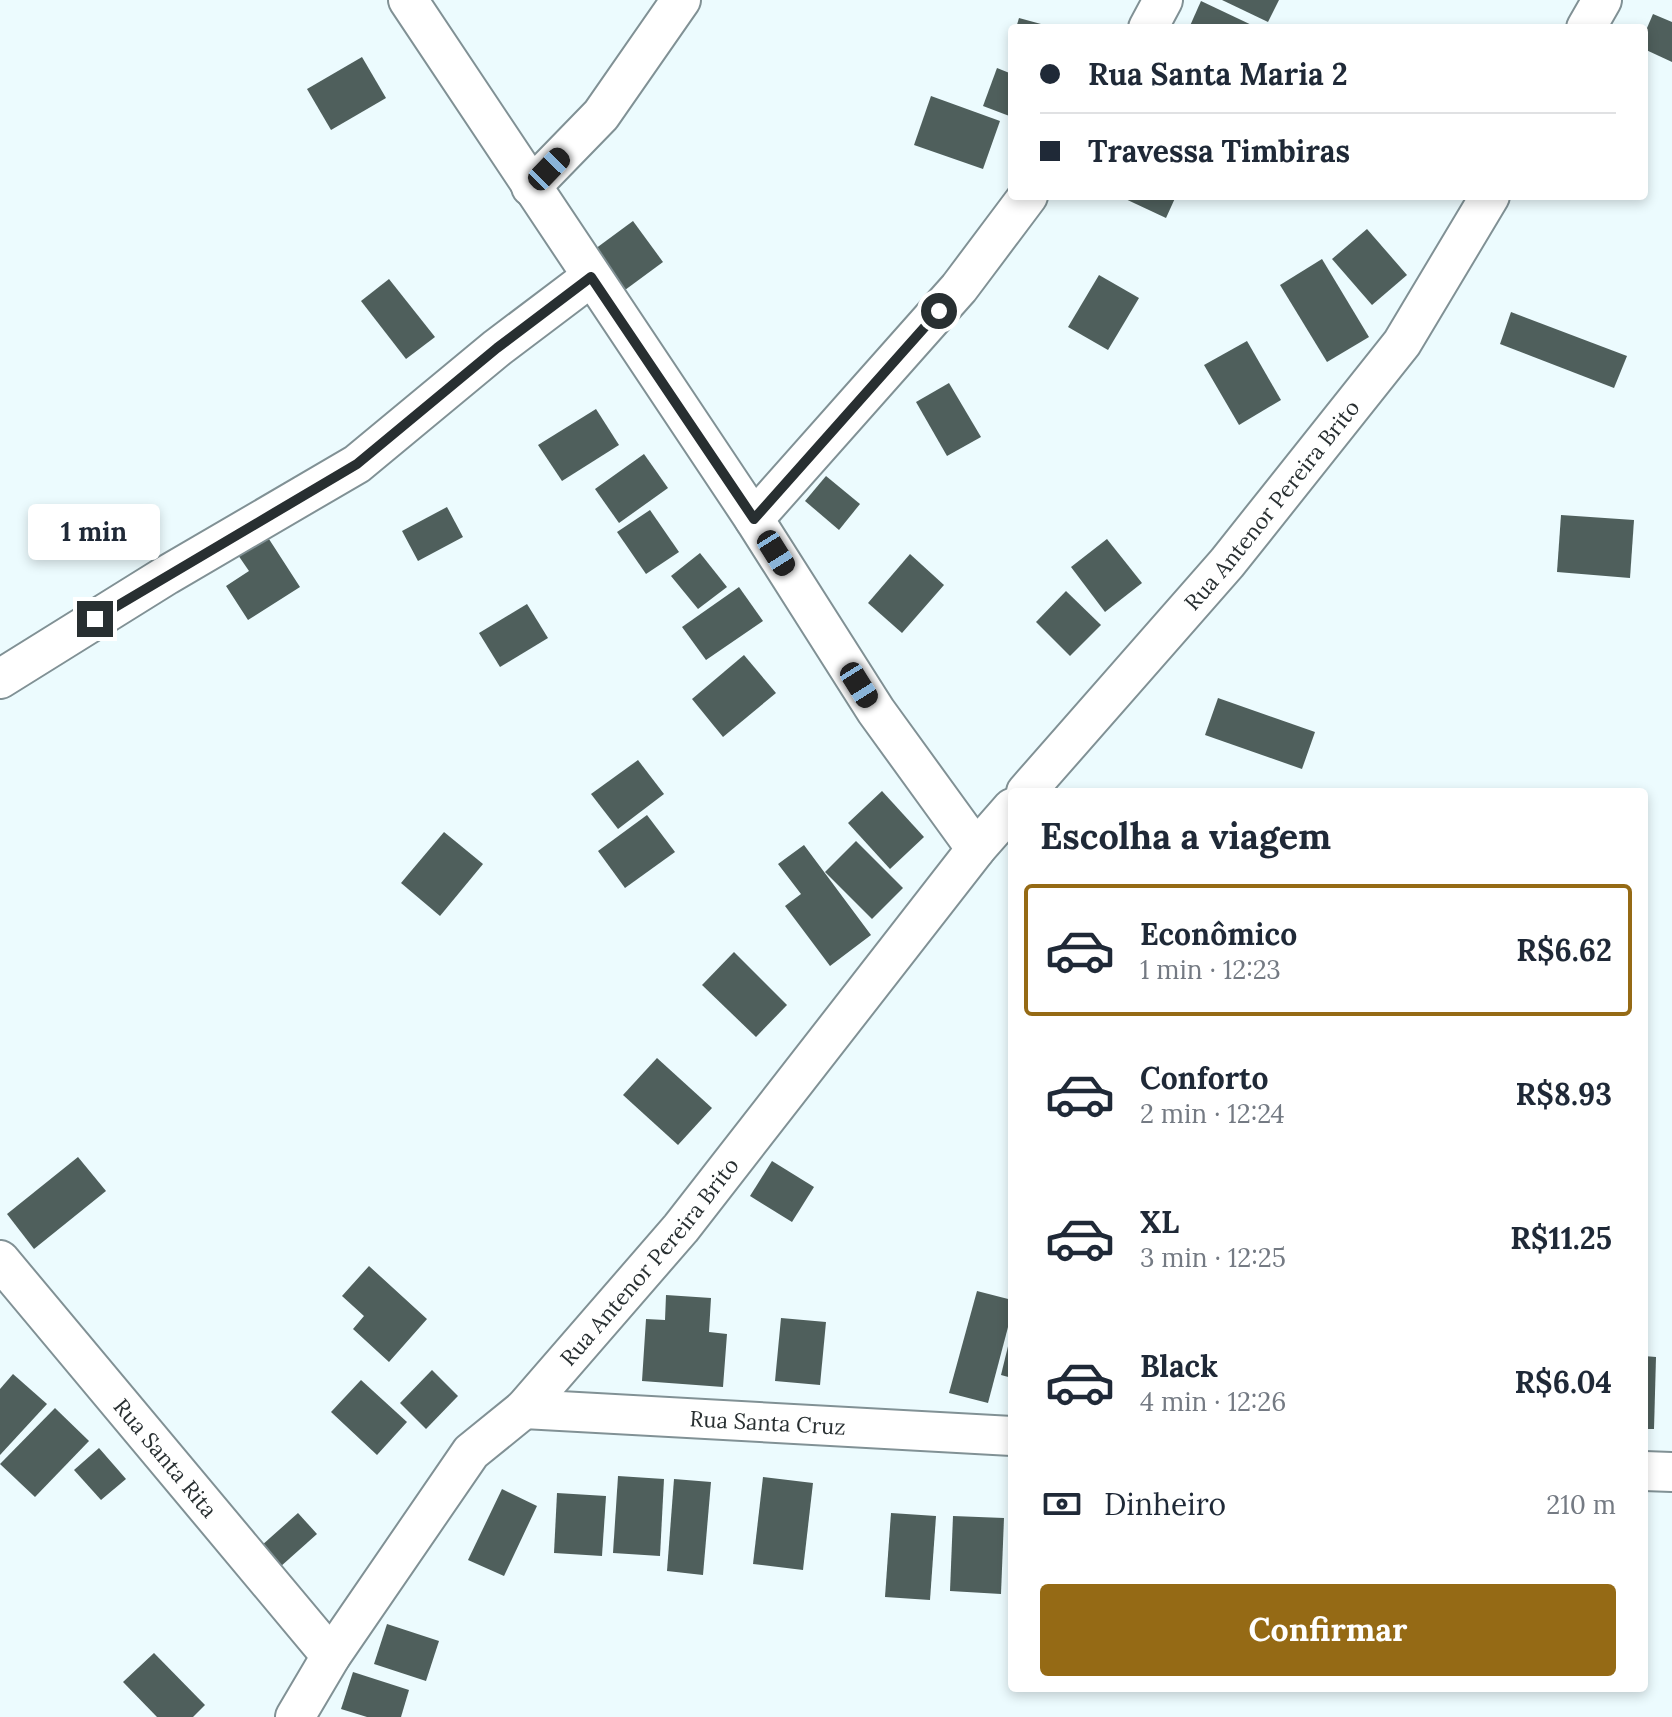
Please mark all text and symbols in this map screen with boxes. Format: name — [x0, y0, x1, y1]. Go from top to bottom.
text: Rua Santa Maria 2 — [1088, 55, 1348, 93]
text: Travessa Timbiras — [1088, 132, 1350, 170]
car — [524, 143, 574, 195]
route start — [921, 293, 957, 329]
street label: Rua Antenor Pereira Brito — [1178, 394, 1365, 616]
callout: 1 min — [29, 503, 161, 559]
text: 1 min — [61, 515, 127, 548]
car — [753, 526, 799, 580]
route end — [77, 601, 113, 637]
car — [836, 658, 882, 712]
text: Escolha a viagem — [1040, 813, 1331, 859]
icon: car — [1044, 914, 1116, 986]
text: Econômico — [1140, 915, 1297, 953]
text: R$6.62 — [1516, 931, 1612, 969]
text: 1 min · 12:23 — [1140, 953, 1281, 986]
icon: car — [1044, 1058, 1116, 1130]
text: Conforto — [1140, 1059, 1268, 1097]
text: R$8.93 — [1516, 1075, 1612, 1113]
text: 2 min · 12:24 — [1140, 1097, 1285, 1130]
street label: Rua Antenor Pereira Brito — [554, 1152, 745, 1371]
icon: car — [1044, 1202, 1116, 1274]
text: XL — [1140, 1203, 1179, 1241]
text: R$11.25 — [1510, 1219, 1612, 1257]
text: 3 min · 12:25 — [1140, 1241, 1286, 1274]
icon: car — [1044, 1346, 1116, 1418]
text: Black — [1140, 1347, 1218, 1385]
text: R$6.04 — [1515, 1363, 1612, 1401]
text: 4 min · 12:26 — [1140, 1385, 1286, 1418]
street label: Rua Santa Rita — [108, 1393, 223, 1523]
street label: Rua Santa Cruz — [689, 1404, 846, 1441]
icon: cash — [1040, 1482, 1084, 1526]
text: Dinheiro — [1104, 1485, 1226, 1523]
text: 210 m — [1546, 1488, 1616, 1521]
button: Confirmar — [1040, 1584, 1616, 1676]

